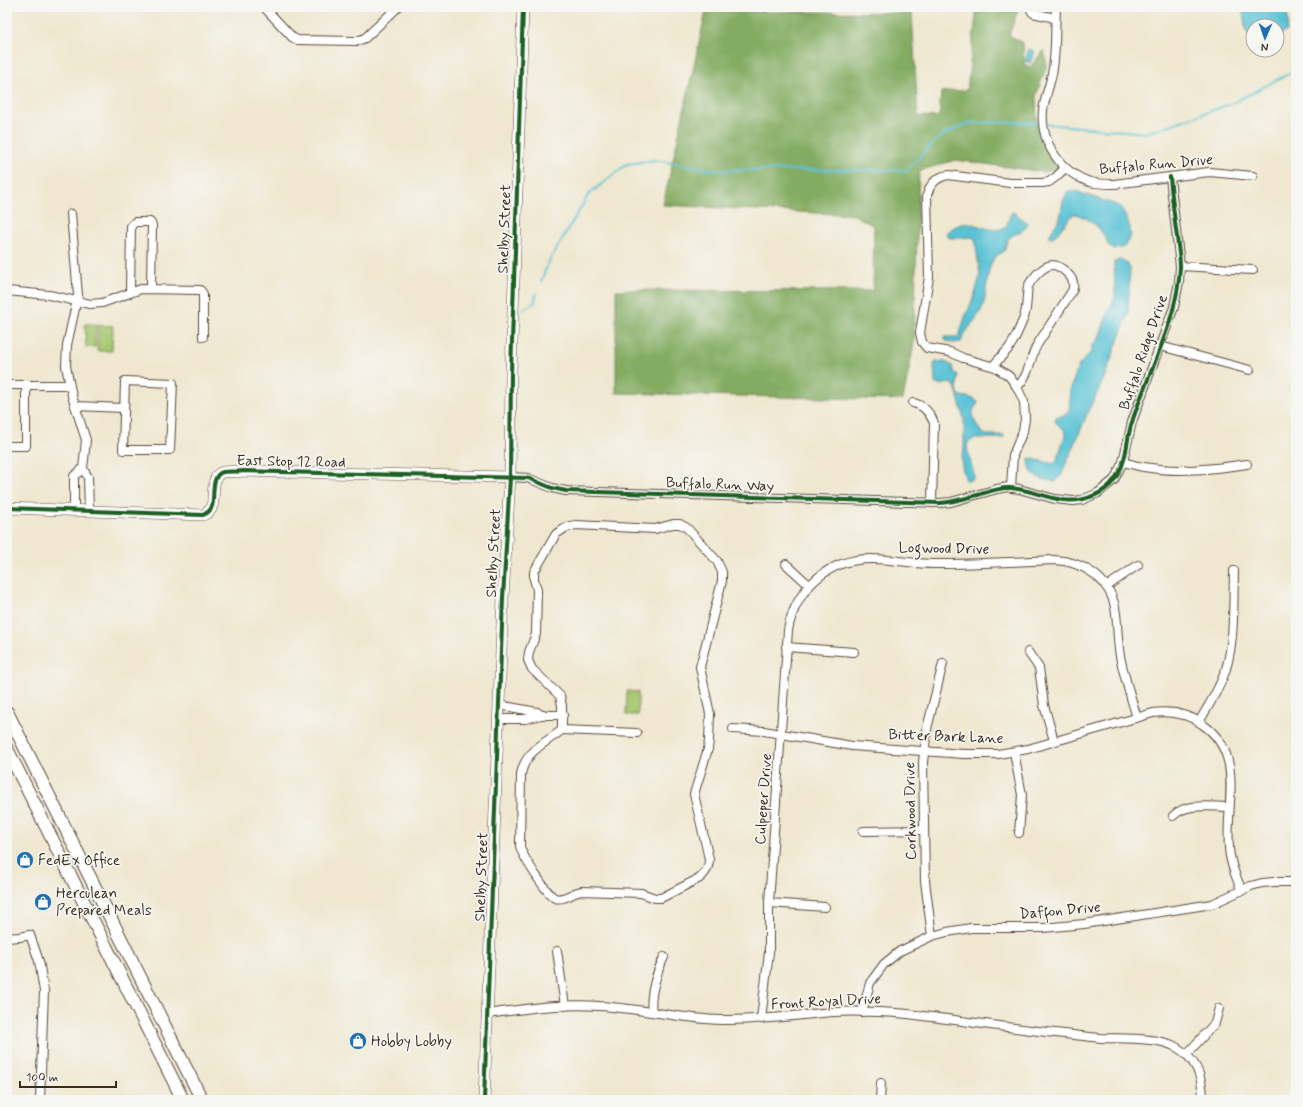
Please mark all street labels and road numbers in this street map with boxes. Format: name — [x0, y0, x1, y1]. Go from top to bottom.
street label: Buffalo Run Drive — [1099, 150, 1214, 180]
street label: Shelby Street — [493, 184, 517, 274]
street label: Buffalo Ridge Drive — [1115, 292, 1173, 413]
street label: East Stop 12 Road — [236, 451, 346, 473]
street label: Buffalo Run Way — [666, 473, 775, 497]
street label: Shelby Street — [482, 508, 506, 598]
street label: Logwood Drive — [898, 538, 990, 561]
street label: Bitter Bark Lane — [888, 725, 1004, 749]
street label: Culpeper Drive — [751, 753, 777, 845]
street label: Corkwood Drive — [900, 761, 922, 860]
street label: Shelby Street — [470, 832, 494, 922]
street label: Daffon Drive — [1019, 897, 1102, 927]
street label: Front Royal Drive — [770, 989, 882, 1015]

